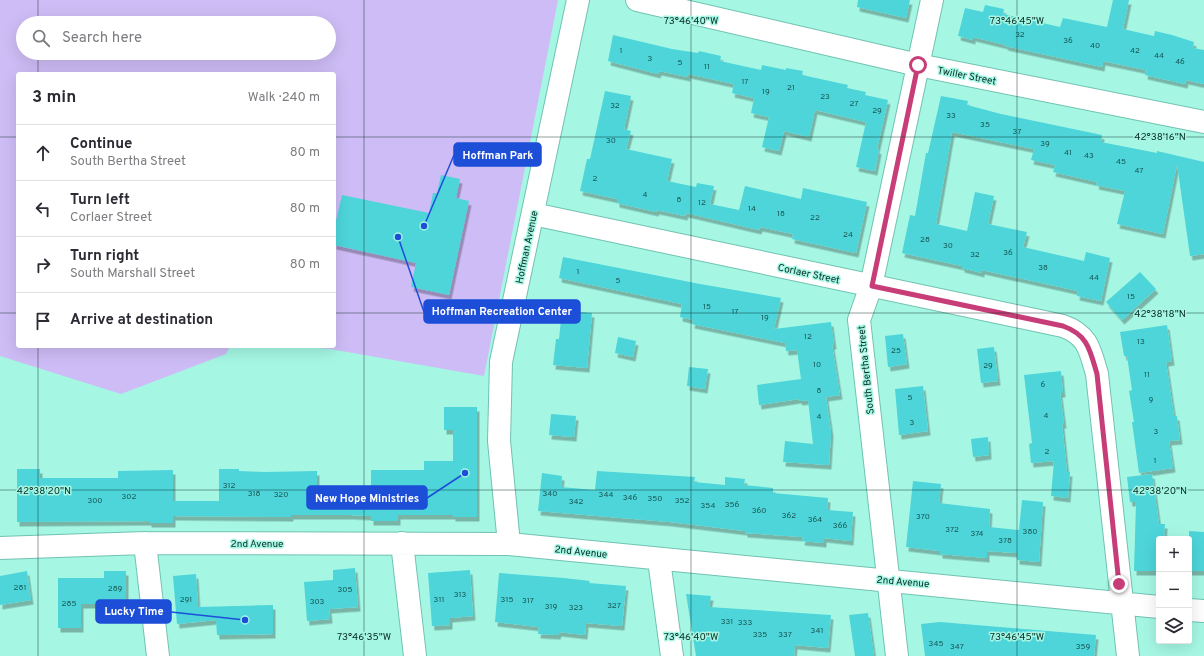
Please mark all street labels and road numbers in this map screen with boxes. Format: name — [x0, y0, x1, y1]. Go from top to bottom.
street label: Twiller Street — [936, 64, 997, 89]
street label: Hoffman Avenue — [513, 210, 542, 285]
street label: Corlaer Street — [776, 262, 841, 287]
street label: South Bertha Street — [855, 325, 878, 415]
street label: 2nd Avenue — [231, 538, 283, 551]
street label: 2nd Avenue — [554, 543, 608, 562]
street label: 2nd Avenue — [876, 574, 930, 591]

